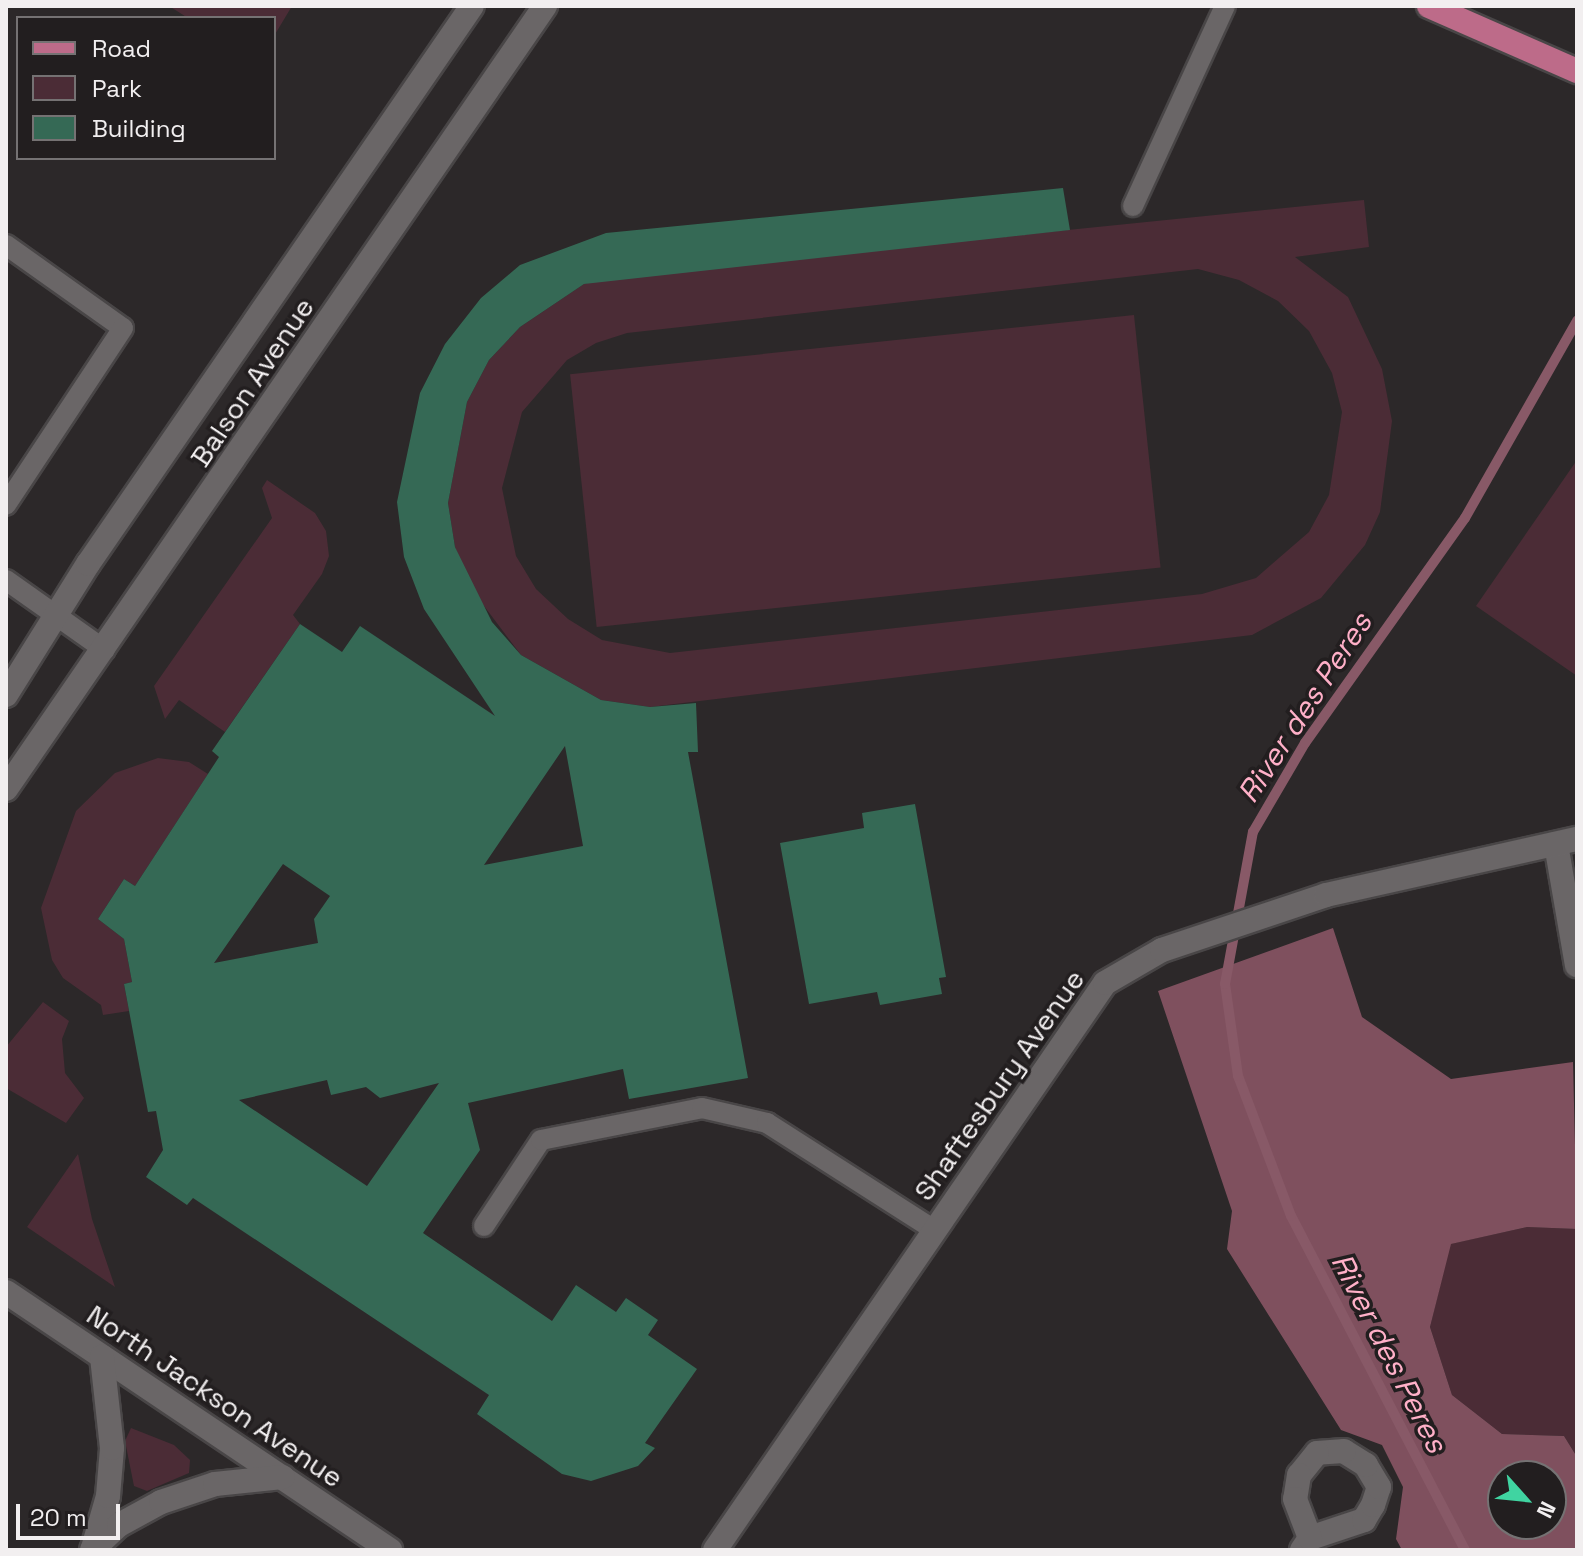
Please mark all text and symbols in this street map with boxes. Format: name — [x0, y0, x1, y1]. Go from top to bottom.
legend — [16, 16, 276, 160]
text: Road — [92, 33, 151, 64]
text: Park — [92, 73, 142, 104]
text: Building — [92, 113, 186, 144]
street label: Balson Avenue — [183, 291, 321, 473]
water label: River des Peres — [1230, 606, 1380, 810]
street label: Shaftesbury Avenue — [907, 963, 1091, 1207]
water label: River des Peres — [1323, 1247, 1455, 1459]
street label: North Jackson Avenue — [80, 1298, 350, 1494]
north arrow — [1487, 1460, 1567, 1540]
scale bar — [20, 1488, 124, 1538]
text: N — [1531, 1497, 1562, 1523]
text: 20 m — [30, 1502, 87, 1533]

